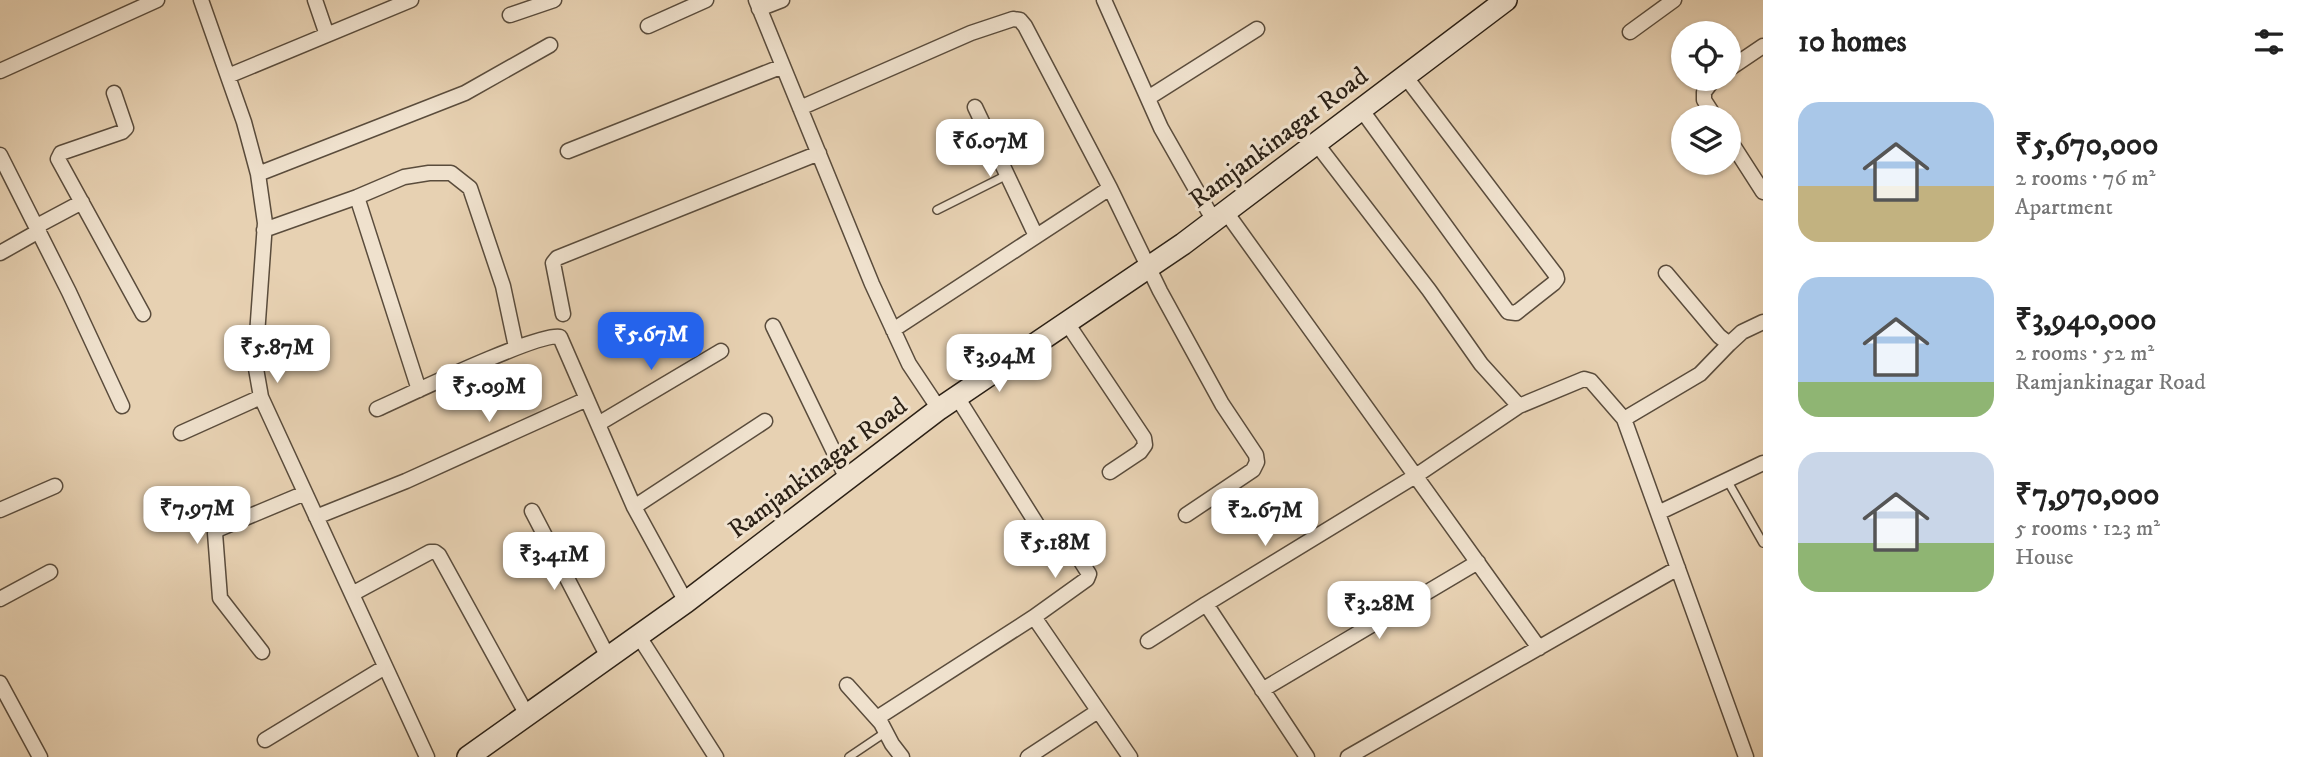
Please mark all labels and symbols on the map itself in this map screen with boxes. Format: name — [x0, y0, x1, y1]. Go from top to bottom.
street label: Ramjankinagar Road — [1183, 60, 1375, 216]
pin: ₹6.07M — [933, 120, 1047, 179]
pin: ₹5.67M — [594, 312, 708, 372]
pin: ₹5.87M — [220, 326, 334, 385]
pin: ₹3.94M — [942, 334, 1056, 394]
pin: ₹5.09M — [432, 364, 546, 424]
street label: Ramjankinagar Road — [722, 390, 914, 546]
pin: ₹7.97M — [140, 486, 254, 546]
pin: ₹2.67M — [1208, 489, 1322, 548]
pin: ₹5.18M — [998, 520, 1112, 580]
pin: ₹3.41M — [497, 532, 611, 592]
pin: ₹3.28M — [1322, 582, 1436, 641]

